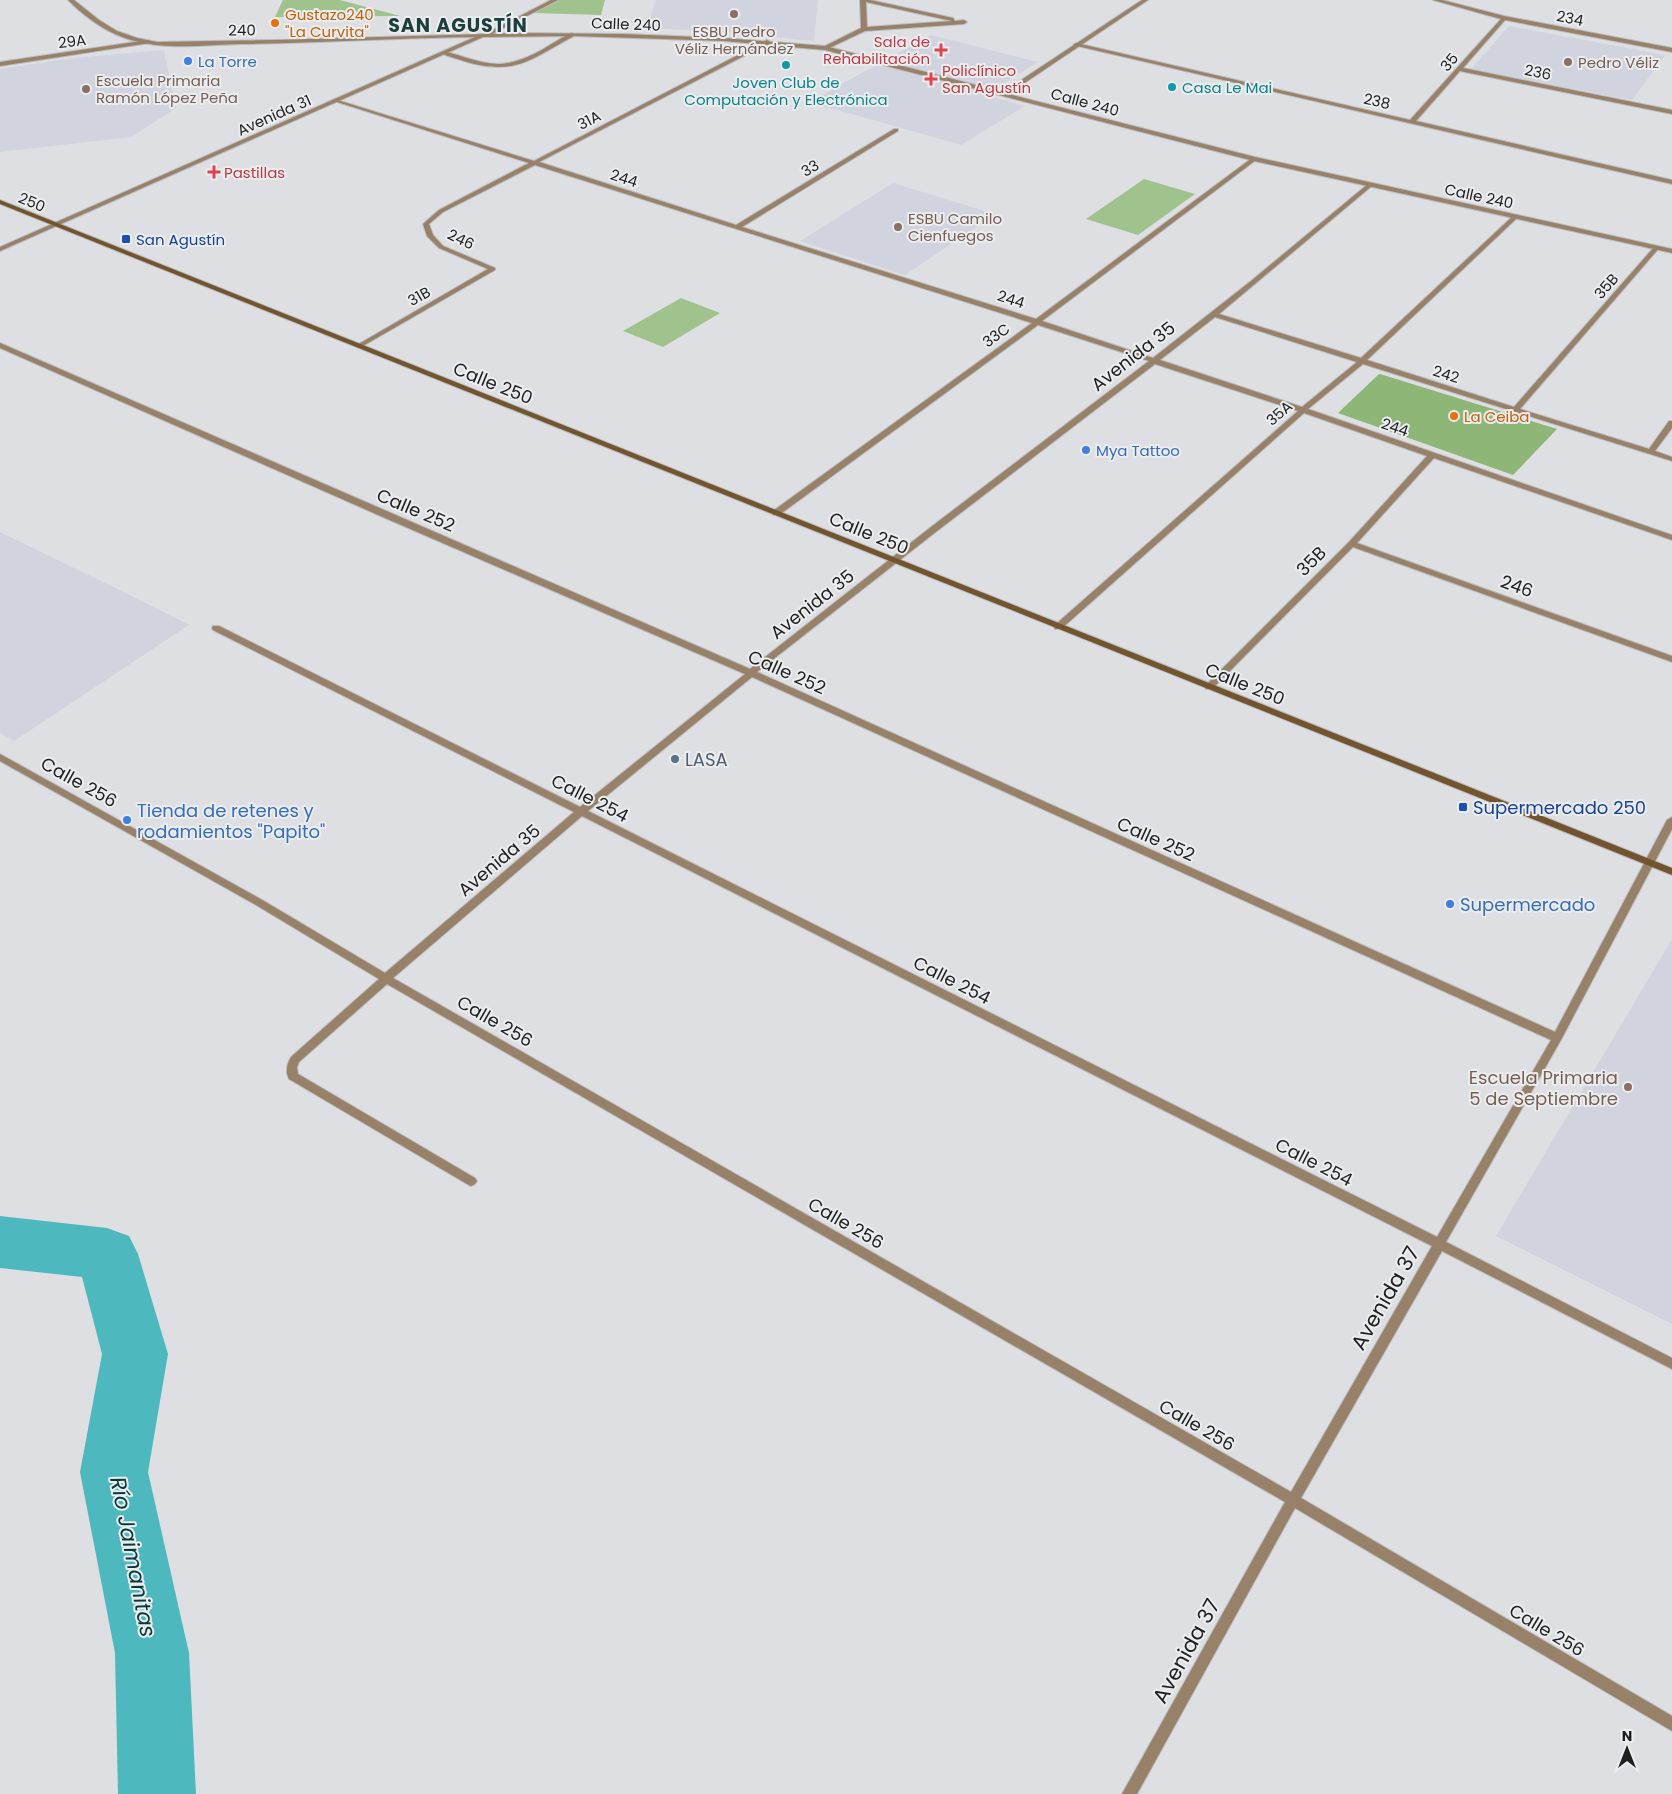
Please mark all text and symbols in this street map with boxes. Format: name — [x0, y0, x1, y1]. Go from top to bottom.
place label: Gustazo240 "La Curvita" — [285, 4, 374, 42]
street label: 234 — [1555, 5, 1585, 31]
marker: ESBU Pedro Véliz Hernández — [728, 8, 740, 20]
district label: SAN AGUSTÍN — [388, 12, 528, 39]
street label: Calle 240 — [591, 12, 661, 36]
marker: Gustazo240 "La Curvita" — [269, 17, 281, 29]
street label: 240 — [228, 19, 256, 41]
place label: ESBU Pedro Véliz Hernández — [675, 21, 793, 59]
street label: 29A — [57, 29, 87, 53]
place label: Sala de Rehabilitación — [823, 31, 930, 69]
marker: Sala de Rehabilitación — [934, 43, 948, 57]
street label: 35 — [1435, 48, 1463, 76]
place label: La Torre — [198, 51, 257, 72]
place label: Pedro Véliz — [1578, 52, 1659, 73]
marker: La Torre — [182, 55, 194, 67]
marker: Pedro Véliz — [1562, 56, 1574, 68]
marker: Joven Club de Computación y Electrónica — [780, 59, 792, 71]
street label: 236 — [1523, 59, 1553, 85]
place label: Policlínico San Agustín — [942, 60, 1031, 98]
place label: Escuela Primaria Ramón López Peña — [96, 70, 238, 108]
place label: Joven Club de Computación y Electrónica — [684, 72, 888, 110]
marker: Policlínico San Agustín — [924, 72, 938, 86]
place label: Casa Le Mai — [1182, 77, 1272, 98]
marker: Casa Le Mai — [1166, 81, 1178, 93]
marker: Escuela Primaria Ramón López Peña — [80, 83, 92, 95]
street label: Calle 240 — [1049, 83, 1121, 121]
street label: 238 — [1362, 88, 1392, 114]
street label: Avenida 31 — [234, 89, 314, 141]
street label: 31A — [574, 105, 604, 135]
street label: 33 — [797, 154, 823, 182]
place label: Pastillas — [224, 162, 285, 183]
street label: 244 — [608, 164, 640, 192]
marker: Pastillas — [208, 166, 220, 178]
street label: Calle 240 — [1443, 178, 1515, 214]
street label: 250 — [15, 187, 49, 217]
place label: ESBU Camilo Cienfuegos — [908, 208, 1002, 246]
marker: ESBU Camilo Cienfuegos — [892, 221, 904, 233]
street label: 246 — [444, 224, 478, 254]
place label: San Agustín — [136, 229, 225, 250]
marker: San Agustín — [120, 233, 132, 245]
street label: 35B — [1589, 269, 1623, 303]
street label: 31B — [404, 281, 434, 311]
street label: 244 — [995, 285, 1027, 313]
street label: Avenida 35 — [1086, 315, 1180, 397]
street label: 33C — [978, 318, 1014, 352]
street label: Calle 250 — [449, 356, 537, 410]
street label: 242 — [1430, 360, 1462, 388]
street label: 35A — [1261, 396, 1297, 430]
place label: La Ceiba — [1464, 406, 1529, 427]
marker: La Ceiba — [1448, 410, 1460, 422]
street label: 244 — [1379, 413, 1411, 441]
place label: Mya Tattoo — [1096, 440, 1180, 461]
marker: Mya Tattoo — [1080, 444, 1092, 456]
street label: Calle 252 — [373, 482, 459, 538]
street label: Calle 250 — [825, 506, 913, 560]
street label: 35B — [1291, 541, 1331, 581]
street label: Avenida 35 — [765, 563, 859, 645]
street label: 246 — [1497, 569, 1537, 603]
street label: Calle 252 — [744, 644, 830, 700]
street label: Calle 250 — [1201, 657, 1289, 711]
place label: LASA — [685, 747, 728, 772]
street label: Calle 256 — [36, 751, 122, 813]
marker: LASA — [669, 753, 681, 765]
street label: Calle 254 — [547, 768, 633, 828]
place label: Supermercado 250 — [1473, 795, 1646, 820]
place label: Tienda de retenes y rodamientos "Papito" — [137, 798, 325, 844]
marker: Supermercado 250 — [1457, 801, 1469, 813]
street label: Calle 252 — [1113, 811, 1199, 867]
marker: Tienda de retenes y rodamientos "Papito" — [121, 814, 133, 826]
street label: Avenida 35 — [453, 818, 545, 902]
place label: Supermercado — [1460, 892, 1595, 917]
marker: Supermercado — [1444, 898, 1456, 910]
street label: Calle 254 — [909, 950, 995, 1010]
street label: Calle 256 — [452, 989, 538, 1053]
place label: Escuela Primaria 5 de Septiembre — [1469, 1065, 1618, 1111]
marker: Escuela Primaria 5 de Septiembre — [1622, 1081, 1634, 1093]
street label: Calle 254 — [1271, 1132, 1357, 1192]
street label: Calle 256 — [803, 1191, 889, 1255]
street label: Avenida 37 — [1344, 1241, 1426, 1355]
street label: Calle 256 — [1154, 1393, 1240, 1457]
water label: Río Jaimanitas — [102, 1474, 164, 1640]
street label: Avenida 37 — [1145, 1594, 1227, 1708]
street label: Calle 256 — [1505, 1598, 1589, 1662]
north arrow — [1602, 1724, 1652, 1774]
text: N — [1622, 1726, 1632, 1746]

